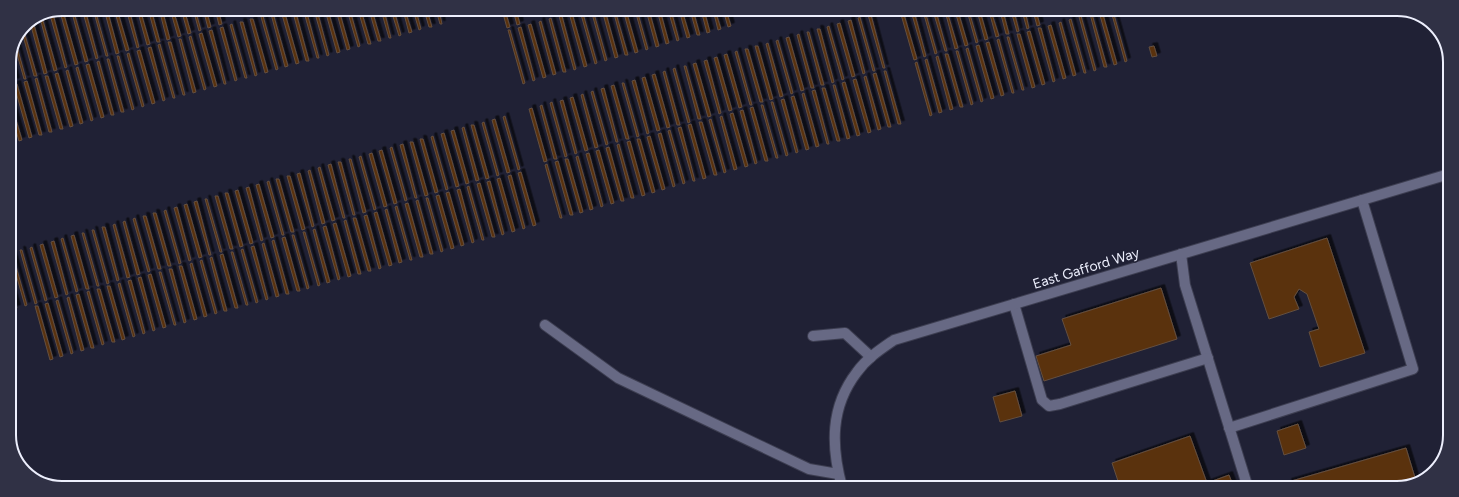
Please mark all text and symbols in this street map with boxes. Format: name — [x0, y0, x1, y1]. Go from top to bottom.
street label: East Gafford Way — [1031, 244, 1142, 293]

